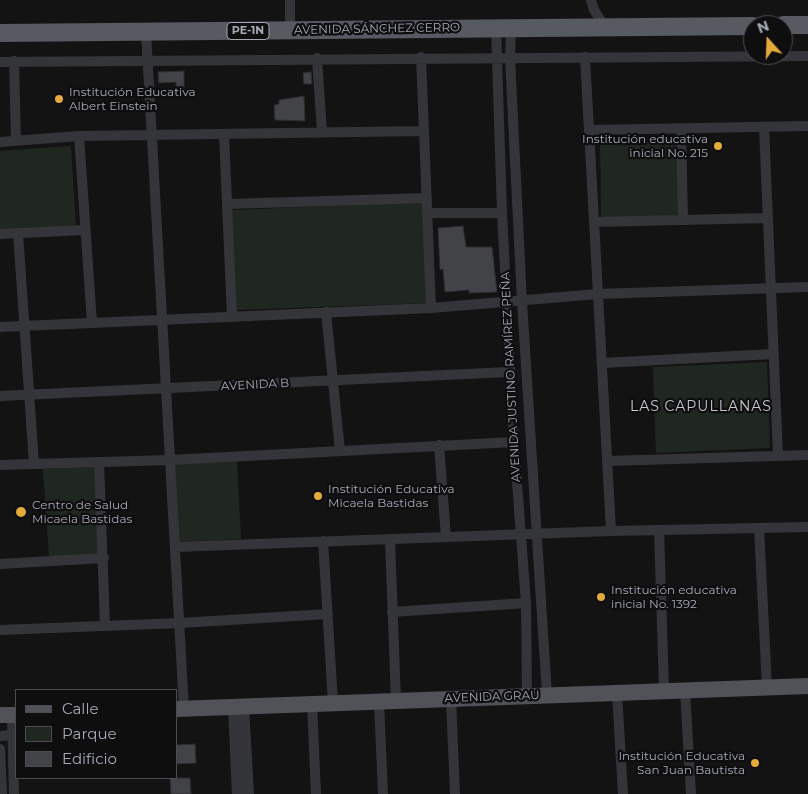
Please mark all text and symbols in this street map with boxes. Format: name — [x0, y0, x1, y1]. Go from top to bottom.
north arrow — [743, 15, 793, 65]
text: N — [755, 16, 772, 37]
street label: AVENIDA SÁNCHEZ CERRO — [294, 20, 460, 38]
road number: PE-1N — [227, 22, 269, 40]
place label: Institución Educativa Albert Einstein — [69, 85, 196, 113]
marker: Institución Educativa Albert Einstein — [53, 93, 65, 105]
place label: Institución educativa inicial No. 215 — [582, 132, 708, 160]
marker: Institución educativa inicial No. 215 — [712, 140, 724, 152]
street label: AVENIDA JUSTINO RAMÍREZ PEÑA — [498, 272, 524, 482]
street label: AVENIDA B — [220, 376, 290, 394]
district label: LAS CAPULLANAS — [628, 399, 774, 415]
place label: Institución Educativa Micaela Bastidas — [328, 482, 455, 510]
marker: Institución Educativa Micaela Bastidas — [312, 490, 324, 502]
place label: Centro de Salud Micaela Bastidas — [32, 498, 132, 526]
marker: Centro de Salud Micaela Bastidas — [14, 505, 28, 519]
place label: Institución educativa inicial No. 1392 — [611, 583, 737, 611]
marker: Institución educativa inicial No. 1392 — [595, 591, 607, 603]
street label: AVENIDA GRAU — [444, 688, 540, 706]
legend — [15, 689, 178, 779]
text: Calle — [62, 699, 99, 718]
text: Parque — [62, 724, 117, 743]
text: Edificio — [62, 749, 117, 768]
place label: Institución Educativa San Juan Bautista — [618, 749, 745, 777]
marker: Institución Educativa San Juan Bautista — [749, 757, 761, 769]

